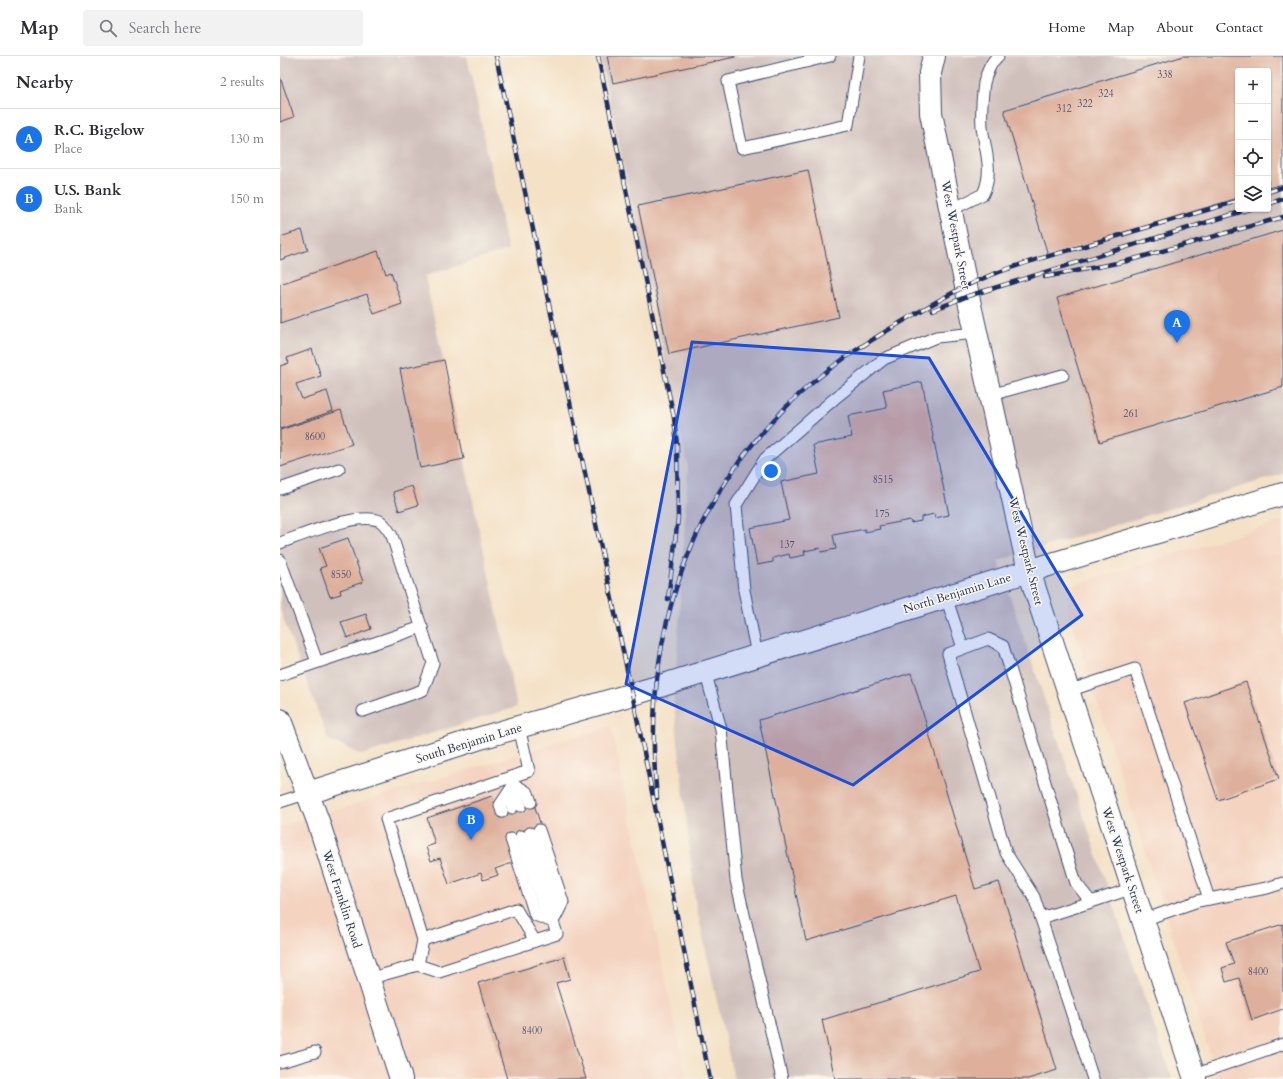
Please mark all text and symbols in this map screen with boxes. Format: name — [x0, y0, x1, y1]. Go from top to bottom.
search box — [83, 10, 363, 46]
text: Map — [20, 15, 59, 41]
icon: search — [97, 17, 119, 39]
text: Search here — [129, 18, 201, 38]
text: Home — [1048, 18, 1086, 37]
text: Map — [1108, 18, 1134, 37]
text: About — [1156, 18, 1193, 37]
text: Contact — [1215, 18, 1263, 37]
house number: 338 — [1157, 68, 1173, 82]
map controls — [1235, 68, 1271, 212]
button: + — [1235, 68, 1271, 104]
text: Nearby — [16, 71, 73, 94]
text: 2 results — [220, 73, 264, 91]
house number: 324 — [1098, 87, 1114, 101]
house number: 322 — [1077, 97, 1093, 111]
house number: 312 — [1056, 102, 1072, 116]
button: − — [1235, 104, 1271, 140]
text: R.C. Bigelow — [54, 120, 145, 140]
text: A — [24, 130, 34, 148]
text: 130 m — [230, 130, 264, 148]
text: Place — [54, 140, 82, 158]
button: locate — [1235, 140, 1271, 176]
button: layers — [1235, 176, 1271, 212]
street label: West Westpark Street — [937, 178, 974, 291]
text: U.S. Bank — [54, 180, 121, 200]
text: B — [24, 190, 34, 208]
text: 150 m — [230, 190, 264, 208]
text: Bank — [54, 200, 83, 218]
pin: A — [1164, 310, 1190, 343]
house number: 261 — [1123, 407, 1139, 421]
house number: 8600 — [305, 430, 325, 444]
your location — [761, 461, 781, 481]
house number: 8515 — [873, 473, 893, 487]
street label: West Westpark Street — [1005, 494, 1047, 607]
house number: 175 — [874, 507, 890, 521]
house number: 137 — [779, 538, 795, 552]
house number: 8550 — [331, 568, 351, 582]
street label: North Benjamin Lane — [901, 569, 1013, 617]
street label: South Benjamin Lane — [414, 719, 524, 767]
street label: West Westpark Street — [1098, 804, 1148, 915]
pin: B — [458, 807, 484, 840]
street label: West Franklin Road — [318, 847, 366, 951]
house number: 8400 — [1248, 965, 1268, 979]
house number: 8400 — [522, 1024, 542, 1038]

